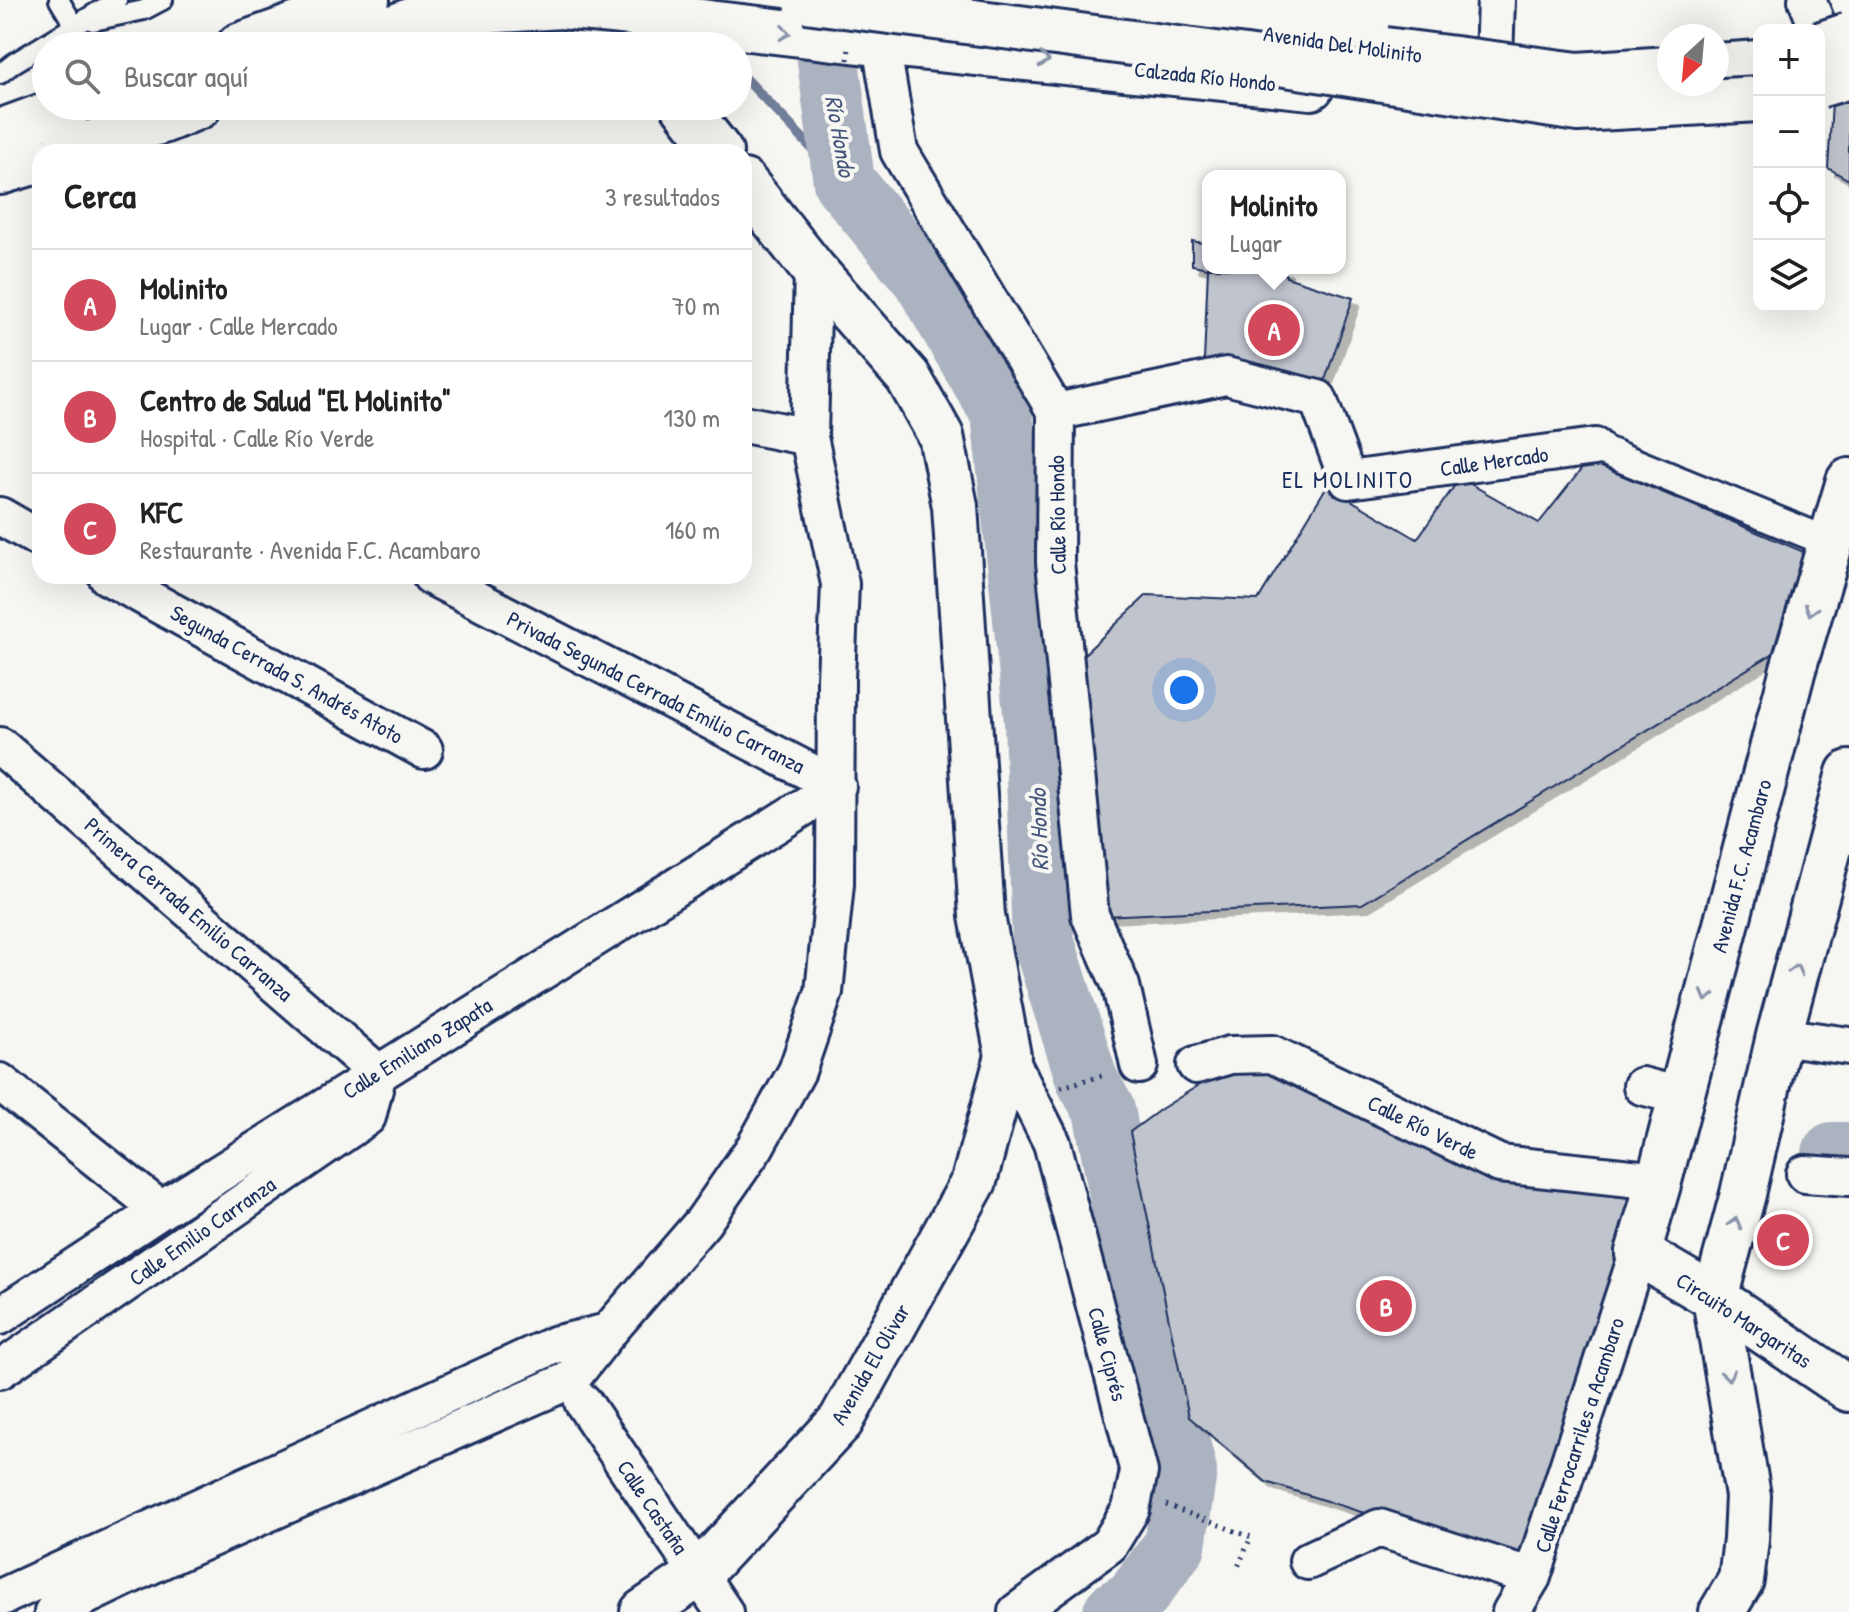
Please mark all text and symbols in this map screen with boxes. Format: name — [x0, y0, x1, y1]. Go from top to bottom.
street label: Avenida Del Molinito — [1262, 18, 1424, 70]
one-way arrow — [779, 24, 792, 41]
north arrow — [1657, 24, 1729, 96]
map controls — [1753, 24, 1825, 312]
button: + — [1753, 24, 1825, 96]
search box — [32, 32, 752, 120]
one-way arrow — [1038, 52, 1051, 69]
icon: search — [60, 54, 104, 98]
street label: Calzada Río Hondo — [1133, 54, 1277, 98]
text: Buscar aquí — [124, 56, 249, 96]
water label: Río Hondo — [818, 93, 864, 181]
button: − — [1753, 96, 1825, 168]
button: locate — [1753, 168, 1825, 240]
popup — [1202, 170, 1346, 274]
text: Cerca — [64, 173, 136, 219]
text: 3 resultados — [605, 179, 720, 214]
text: Molinito — [1230, 185, 1318, 225]
text: Lugar — [1230, 225, 1282, 260]
button: layers — [1753, 240, 1825, 312]
text: Molinito — [140, 268, 227, 308]
text: A — [84, 288, 96, 323]
text: 70 m — [672, 288, 720, 323]
pin: A — [1248, 300, 1300, 360]
text: Lugar · Calle Mercado — [140, 308, 338, 343]
text: Centro de Salud "El Molinito" — [140, 380, 451, 420]
text: B — [83, 400, 97, 435]
text: 130 m — [664, 400, 720, 435]
text: Hospital · Calle Río Verde — [140, 420, 374, 455]
street label: Calle Mercado — [1438, 439, 1550, 483]
street label: Calle Río Hondo — [1041, 455, 1073, 575]
district label: EL MOLINITO — [1282, 463, 1414, 495]
text: KFC — [140, 492, 183, 532]
text: C — [83, 512, 97, 547]
text: 160 m — [665, 512, 720, 547]
text: Restaurante · Avenida F.C. Acambaro — [140, 532, 481, 567]
street label: Segunda Cerrada S. Andrés Atoto — [165, 597, 409, 751]
one-way arrow — [1804, 602, 1820, 616]
street label: Privada Segunda Cerrada Emilio Carranza — [502, 604, 810, 781]
your location — [1164, 670, 1204, 710]
street label: Avenida F.C. Acambaro — [1703, 776, 1779, 956]
water label: Río Hondo — [1020, 786, 1055, 872]
street label: Primera Cerrada Emilio Carranza — [78, 810, 300, 1008]
one-way arrow — [1787, 963, 1804, 977]
one-way arrow — [1699, 988, 1716, 1002]
street label: Calle Emiliano Zapata — [337, 990, 498, 1106]
street label: Calle Río Verde — [1363, 1087, 1484, 1167]
street label: Calle Emilio Carranza — [123, 1169, 282, 1293]
pin: C — [1757, 1210, 1809, 1270]
one-way arrow — [1726, 1216, 1742, 1230]
street label: Circuito Margaritas — [1670, 1265, 1818, 1375]
pin: B — [1360, 1276, 1412, 1336]
street label: Avenida El Olivar — [823, 1298, 917, 1430]
street label: Calle Ciprés — [1081, 1304, 1135, 1404]
street label: Calle Ferrocarriles a Acambaro — [1527, 1313, 1631, 1556]
one-way arrow — [1719, 1368, 1736, 1382]
street label: Calle Castaña — [610, 1454, 696, 1560]

